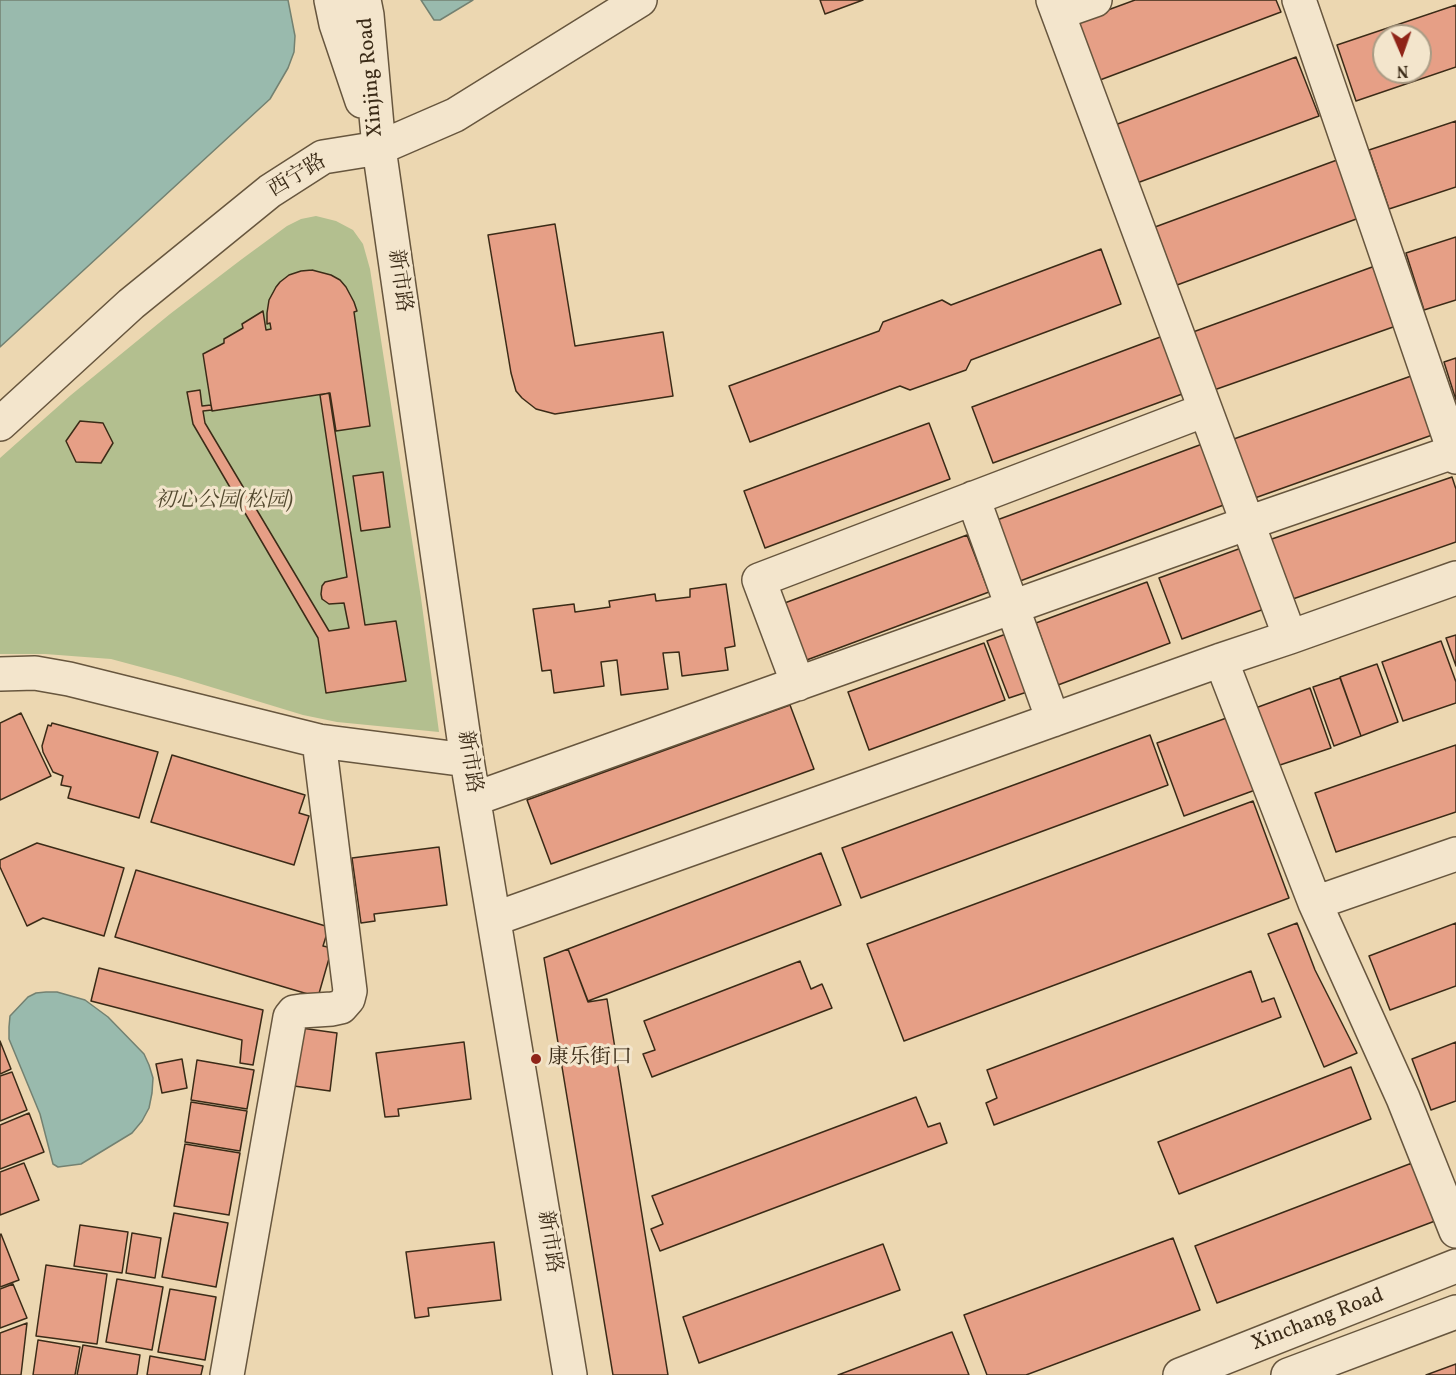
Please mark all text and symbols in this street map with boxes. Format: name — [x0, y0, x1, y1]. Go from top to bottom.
street label: Xinjing Road — [354, 16, 390, 138]
north arrow — [1372, 24, 1432, 84]
text: N — [1396, 59, 1409, 81]
street label: 西宁路 — [265, 150, 331, 204]
street label: 新市路 — [381, 248, 415, 314]
park label: 初心公园(松园) — [155, 489, 293, 515]
street label: 新市路 — [451, 729, 485, 795]
place label: 康乐街口 — [548, 1046, 632, 1072]
marker: 康乐街口 — [529, 1052, 543, 1066]
street label: 新市路 — [531, 1209, 565, 1275]
street label: Xinchang Road — [1248, 1284, 1388, 1358]

